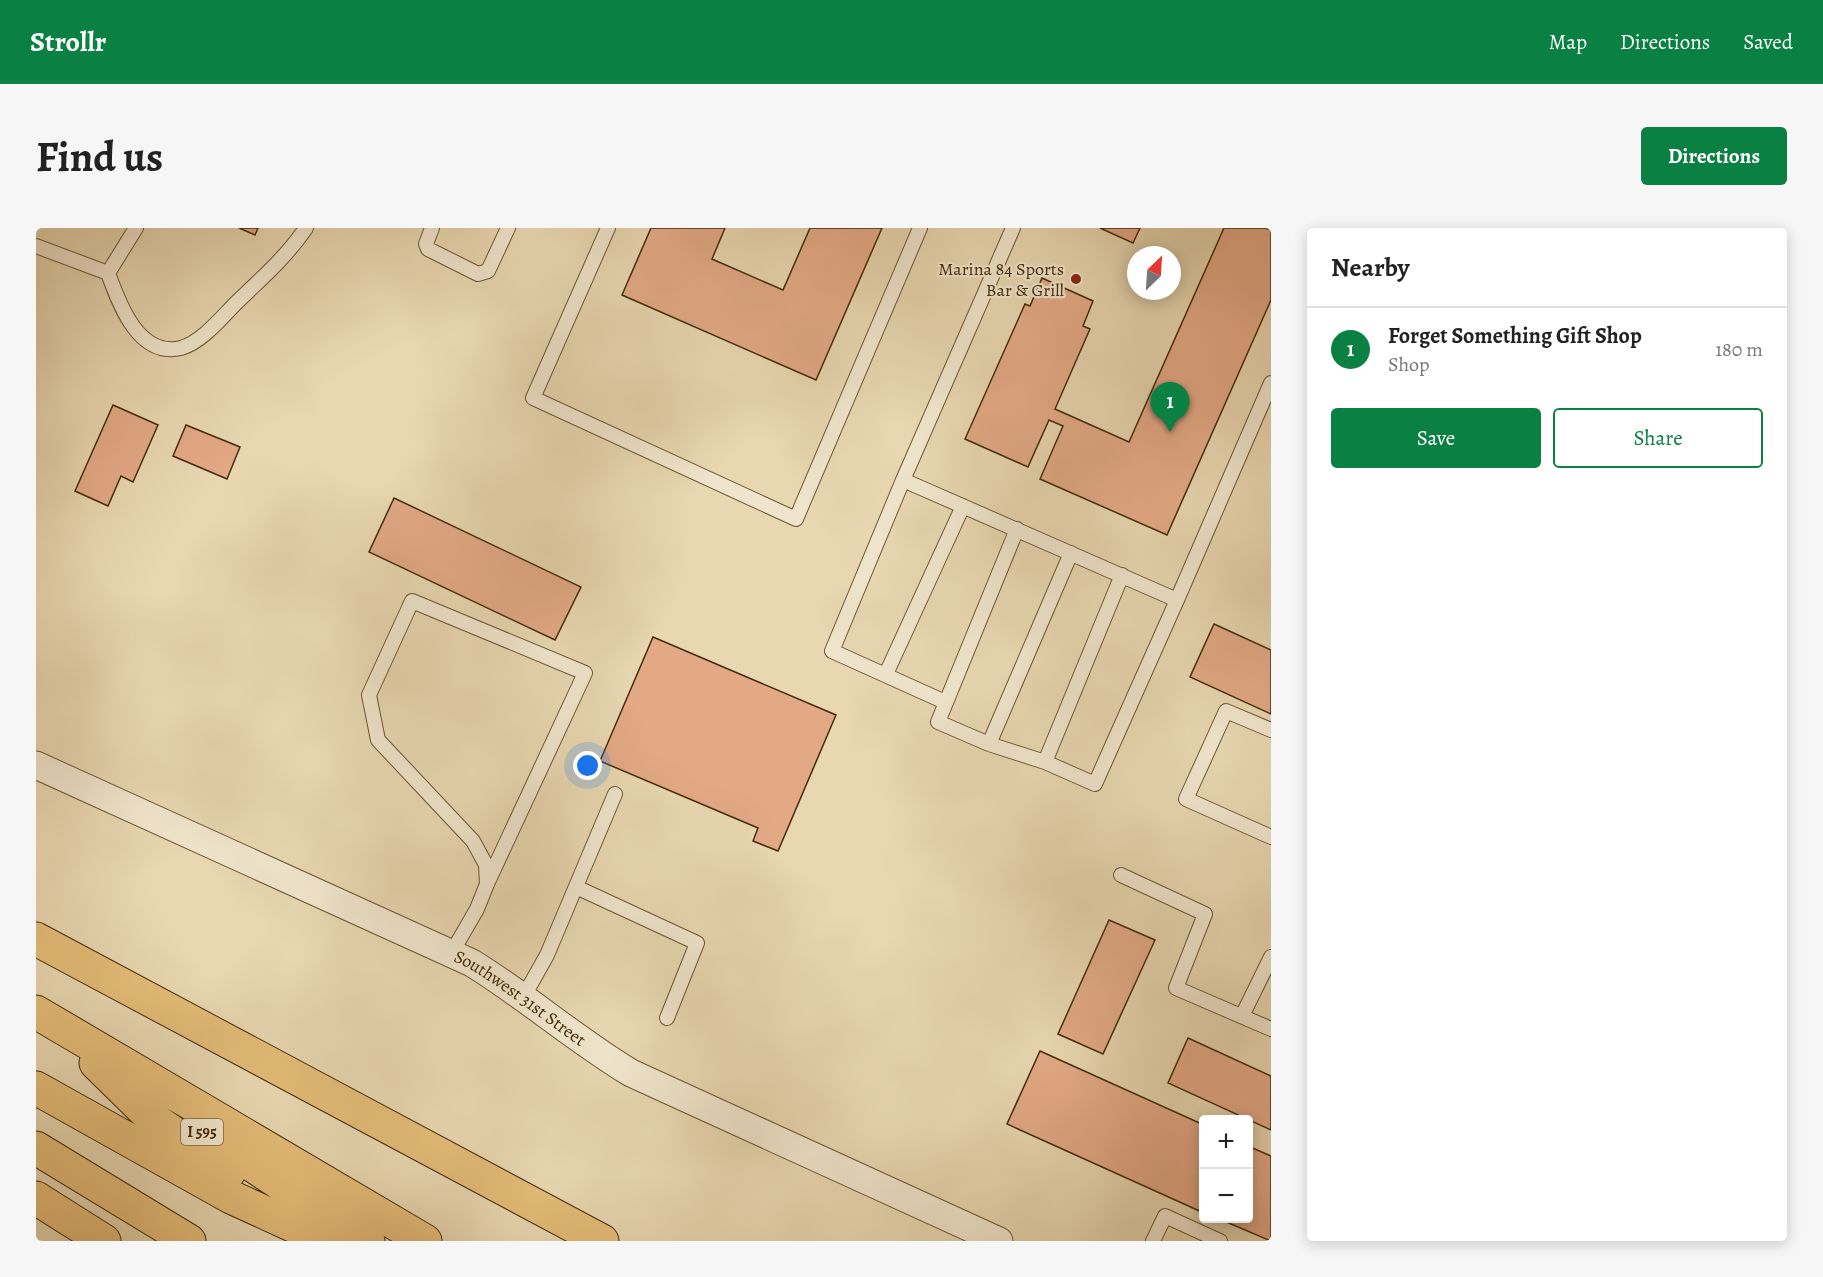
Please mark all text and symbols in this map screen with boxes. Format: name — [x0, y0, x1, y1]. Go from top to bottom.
text: Strollr — [30, 23, 106, 61]
text: Map — [1549, 28, 1587, 56]
text: Directions — [1620, 28, 1710, 56]
text: Saved — [1743, 28, 1793, 56]
button: Directions — [1641, 127, 1787, 185]
text: Find us — [36, 128, 163, 185]
north arrow — [1127, 246, 1181, 300]
text: Nearby — [1331, 250, 1410, 285]
place label: Marina 84 Sports Bar & Grill — [938, 257, 1065, 302]
marker: Marina 84 Sports Bar & Grill — [1069, 272, 1083, 286]
text: Forget Something Gift Shop — [1388, 321, 1642, 351]
text: 1 — [1347, 336, 1354, 363]
text: 180 m — [1715, 336, 1763, 363]
text: Shop — [1388, 351, 1430, 378]
pin: 1 — [1150, 382, 1190, 432]
button: Save — [1331, 408, 1541, 468]
button: Share — [1553, 408, 1763, 468]
your location — [573, 751, 602, 780]
street label: Southwest 31st Street — [450, 944, 591, 1052]
map controls — [1199, 1115, 1253, 1223]
button: + — [1199, 1115, 1253, 1169]
road number: I 595 — [181, 1119, 223, 1145]
button: − — [1199, 1169, 1253, 1223]

